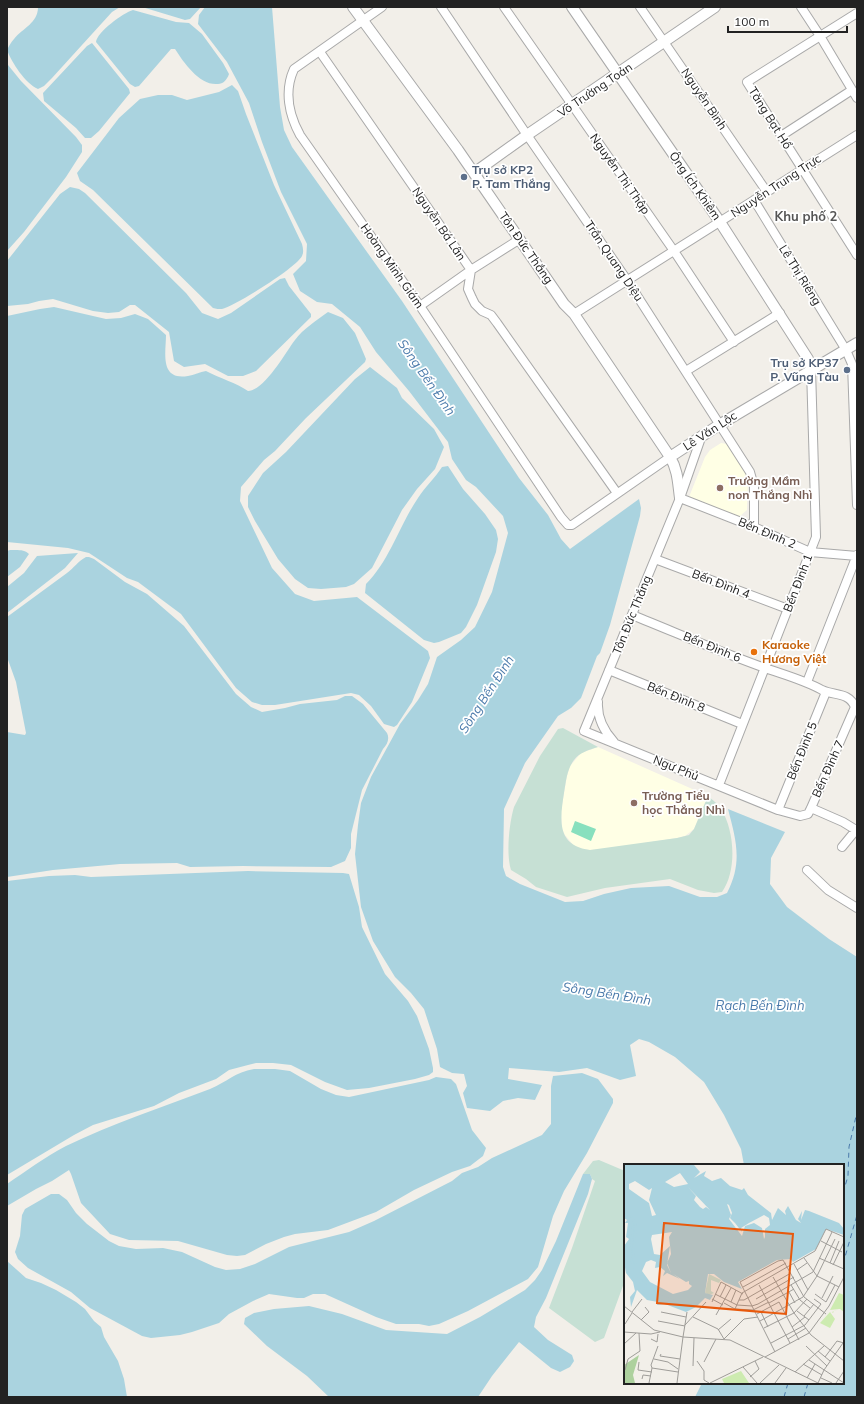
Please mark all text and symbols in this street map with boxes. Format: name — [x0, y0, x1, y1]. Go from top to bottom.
scale bar — [728, 8, 847, 34]
text: 100 m — [734, 14, 769, 29]
street label: Võ Trường Toản — [554, 59, 635, 120]
street label: Nguyễn Bình — [678, 65, 731, 132]
street label: Tăng Bạt Hổ — [745, 84, 796, 152]
street label: Nguyễn Thị Thập — [587, 130, 654, 217]
street label: Ông Ích Khiêm — [666, 148, 725, 223]
street label: Nguyễn Trung Trực — [728, 151, 824, 220]
place label: Trụ sở KP2 P. Tam Thắng — [472, 162, 550, 191]
marker: Trụ sở KP2 P. Tam Thắng — [459, 172, 469, 182]
street label: Nguyễn Bá Lân — [409, 184, 470, 263]
district label: Khu phố 2 — [775, 208, 838, 224]
street label: Tôn Đức Thắng — [496, 209, 557, 286]
street label: Trần Quang Diệu — [582, 218, 647, 304]
street label: Hoàng Minh Giám — [357, 220, 427, 311]
street label: Lê Thị Riêng — [776, 242, 825, 308]
water label: Sông Bến Đình — [395, 336, 459, 418]
place label: Trụ sở KP37 P. Vũng Tàu — [770, 355, 839, 384]
marker: Trụ sở KP37 P. Vũng Tàu — [842, 365, 852, 375]
street label: Lê Văn Lộc — [680, 408, 740, 454]
place label: Trường Mầm non Thắng Nhì — [728, 473, 812, 502]
marker: Trường Mầm non Thắng Nhì — [715, 483, 725, 493]
street label: Bến Đình 2 — [736, 514, 798, 551]
street label: Bến Đình 1 — [780, 552, 815, 614]
street label: Bến Đình 4 — [690, 566, 752, 601]
street label: Tôn Đức Thắng — [609, 573, 654, 657]
street label: Bến Đình 6 — [681, 628, 743, 665]
place label: Karaoke Hương Việt — [762, 637, 827, 666]
marker: Karaoke Hương Việt — [749, 647, 759, 657]
water label: Sông Bến Đình — [455, 652, 517, 736]
street label: Bến Đình 8 — [645, 678, 707, 715]
street label: Bến Đình 5 — [783, 720, 820, 782]
street label: Bến Đình 7 — [808, 738, 847, 800]
street label: Ngư Phủ — [651, 752, 701, 783]
place label: Trường Tiểu học Thắng Nhì — [642, 788, 725, 817]
marker: Trường Tiểu học Thắng Nhì — [629, 798, 639, 808]
water label: Sông Bến Đình — [562, 978, 652, 1008]
water label: Rạch Bến Đình — [715, 997, 805, 1013]
inset map — [624, 1164, 844, 1384]

